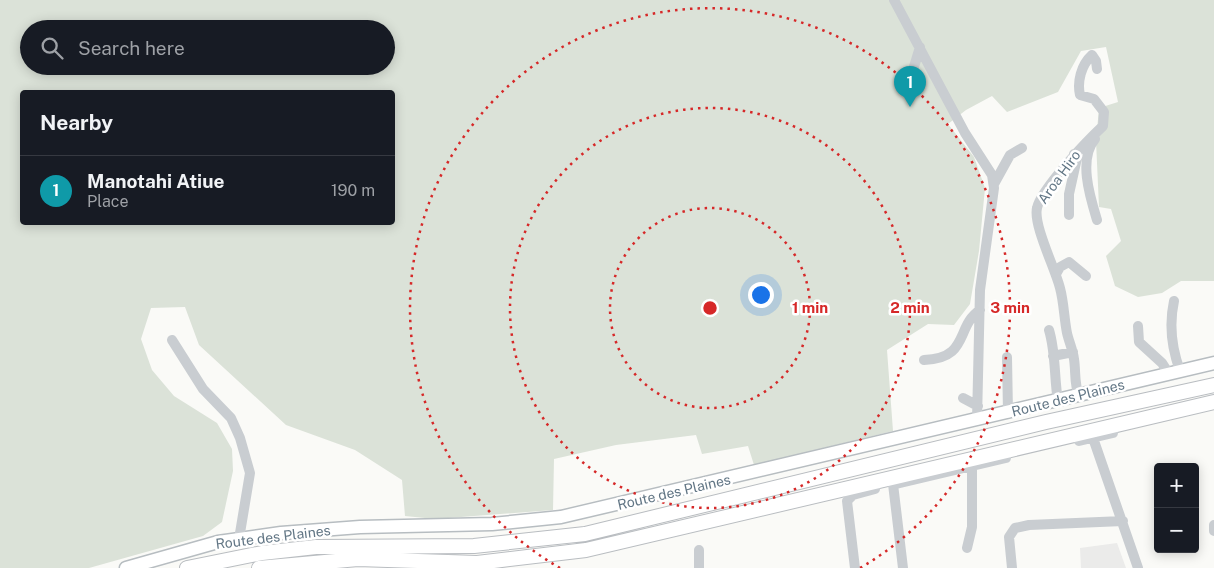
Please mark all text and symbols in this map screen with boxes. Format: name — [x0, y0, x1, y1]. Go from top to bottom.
search box — [20, 20, 395, 75]
icon: search — [38, 34, 66, 62]
text: Search here — [78, 37, 185, 59]
pin: 1 — [894, 66, 926, 107]
text: Nearby — [40, 110, 113, 135]
street label: Aroa Hiro — [1034, 147, 1084, 207]
text: Manotahi Atiue — [87, 170, 224, 192]
text: 1 — [53, 181, 59, 200]
text: 190 m — [331, 181, 375, 200]
text: Place — [87, 192, 129, 211]
your location — [748, 282, 774, 308]
centre of rings — [701, 299, 719, 317]
text: 1 min — [792, 299, 828, 316]
text: 2 min — [890, 299, 930, 316]
text: 3 min — [990, 299, 1030, 316]
street label: Route des Plaines — [1010, 376, 1126, 420]
map controls — [1154, 463, 1199, 553]
button: + — [1154, 463, 1199, 508]
street label: Route des Plaines — [616, 471, 732, 513]
button: − — [1154, 508, 1199, 553]
street label: Route des Plaines — [215, 522, 331, 552]

